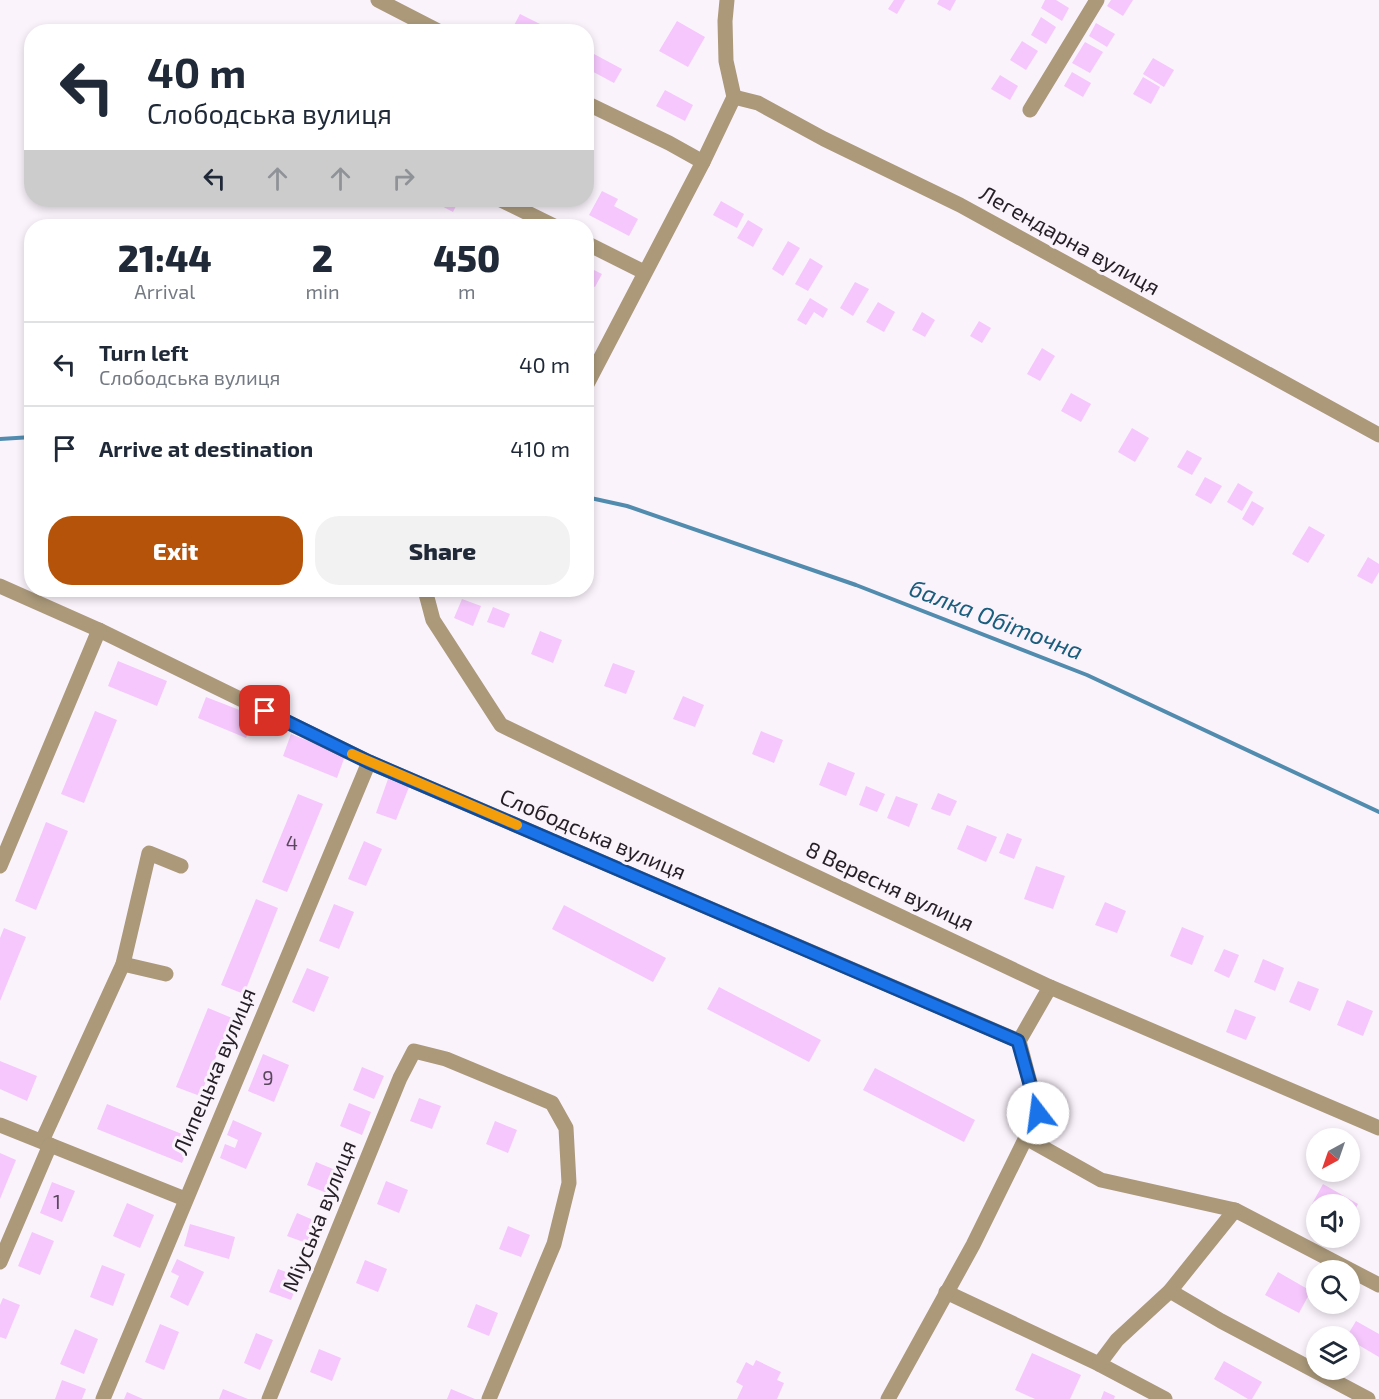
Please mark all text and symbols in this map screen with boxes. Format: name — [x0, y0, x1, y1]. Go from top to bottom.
text: 40 m — [147, 46, 246, 96]
icon: left — [48, 48, 126, 126]
text: Слободська вулиця — [147, 97, 392, 129]
icon: left — [198, 162, 231, 195]
icon: ahead — [261, 162, 294, 195]
icon: ahead — [324, 162, 357, 195]
icon: right — [387, 162, 420, 195]
street label: Легендарна вулиця — [975, 179, 1165, 300]
text: 21:44 — [118, 236, 212, 279]
text: 2 — [312, 236, 333, 279]
text: 450 — [433, 236, 500, 279]
text: Arrival — [134, 279, 195, 303]
text: min — [305, 279, 340, 303]
text: m — [458, 279, 476, 303]
text: Turn left — [99, 339, 188, 365]
icon: left — [48, 348, 81, 381]
text: 40 m — [519, 351, 570, 377]
text: Слободська вулиця — [99, 365, 280, 389]
icon: arrive — [48, 432, 81, 465]
text: Arrive at destination — [99, 435, 313, 461]
text: 410 m — [510, 435, 570, 461]
button: Exit — [48, 516, 303, 585]
button: Share — [315, 516, 570, 585]
water label: балка Обіточна — [906, 572, 1087, 665]
pin — [239, 685, 290, 736]
icon: arrive — [248, 694, 281, 727]
street label: Слободська вулиця — [496, 782, 690, 885]
house number: 4 — [286, 830, 298, 854]
street label: 8 Вересня вулиця — [802, 835, 979, 936]
street label: Липецька вулиця — [166, 983, 261, 1158]
house number: 9 — [262, 1065, 274, 1089]
position arrow — [1006, 1081, 1070, 1145]
north arrow — [1306, 1128, 1360, 1182]
map controls — [1306, 1128, 1360, 1380]
street label: Міуська вулиця — [276, 1136, 361, 1295]
house number: 1 — [53, 1189, 61, 1213]
button: sound — [1306, 1194, 1360, 1248]
button: search — [1306, 1260, 1360, 1314]
button: layers — [1306, 1326, 1360, 1380]

